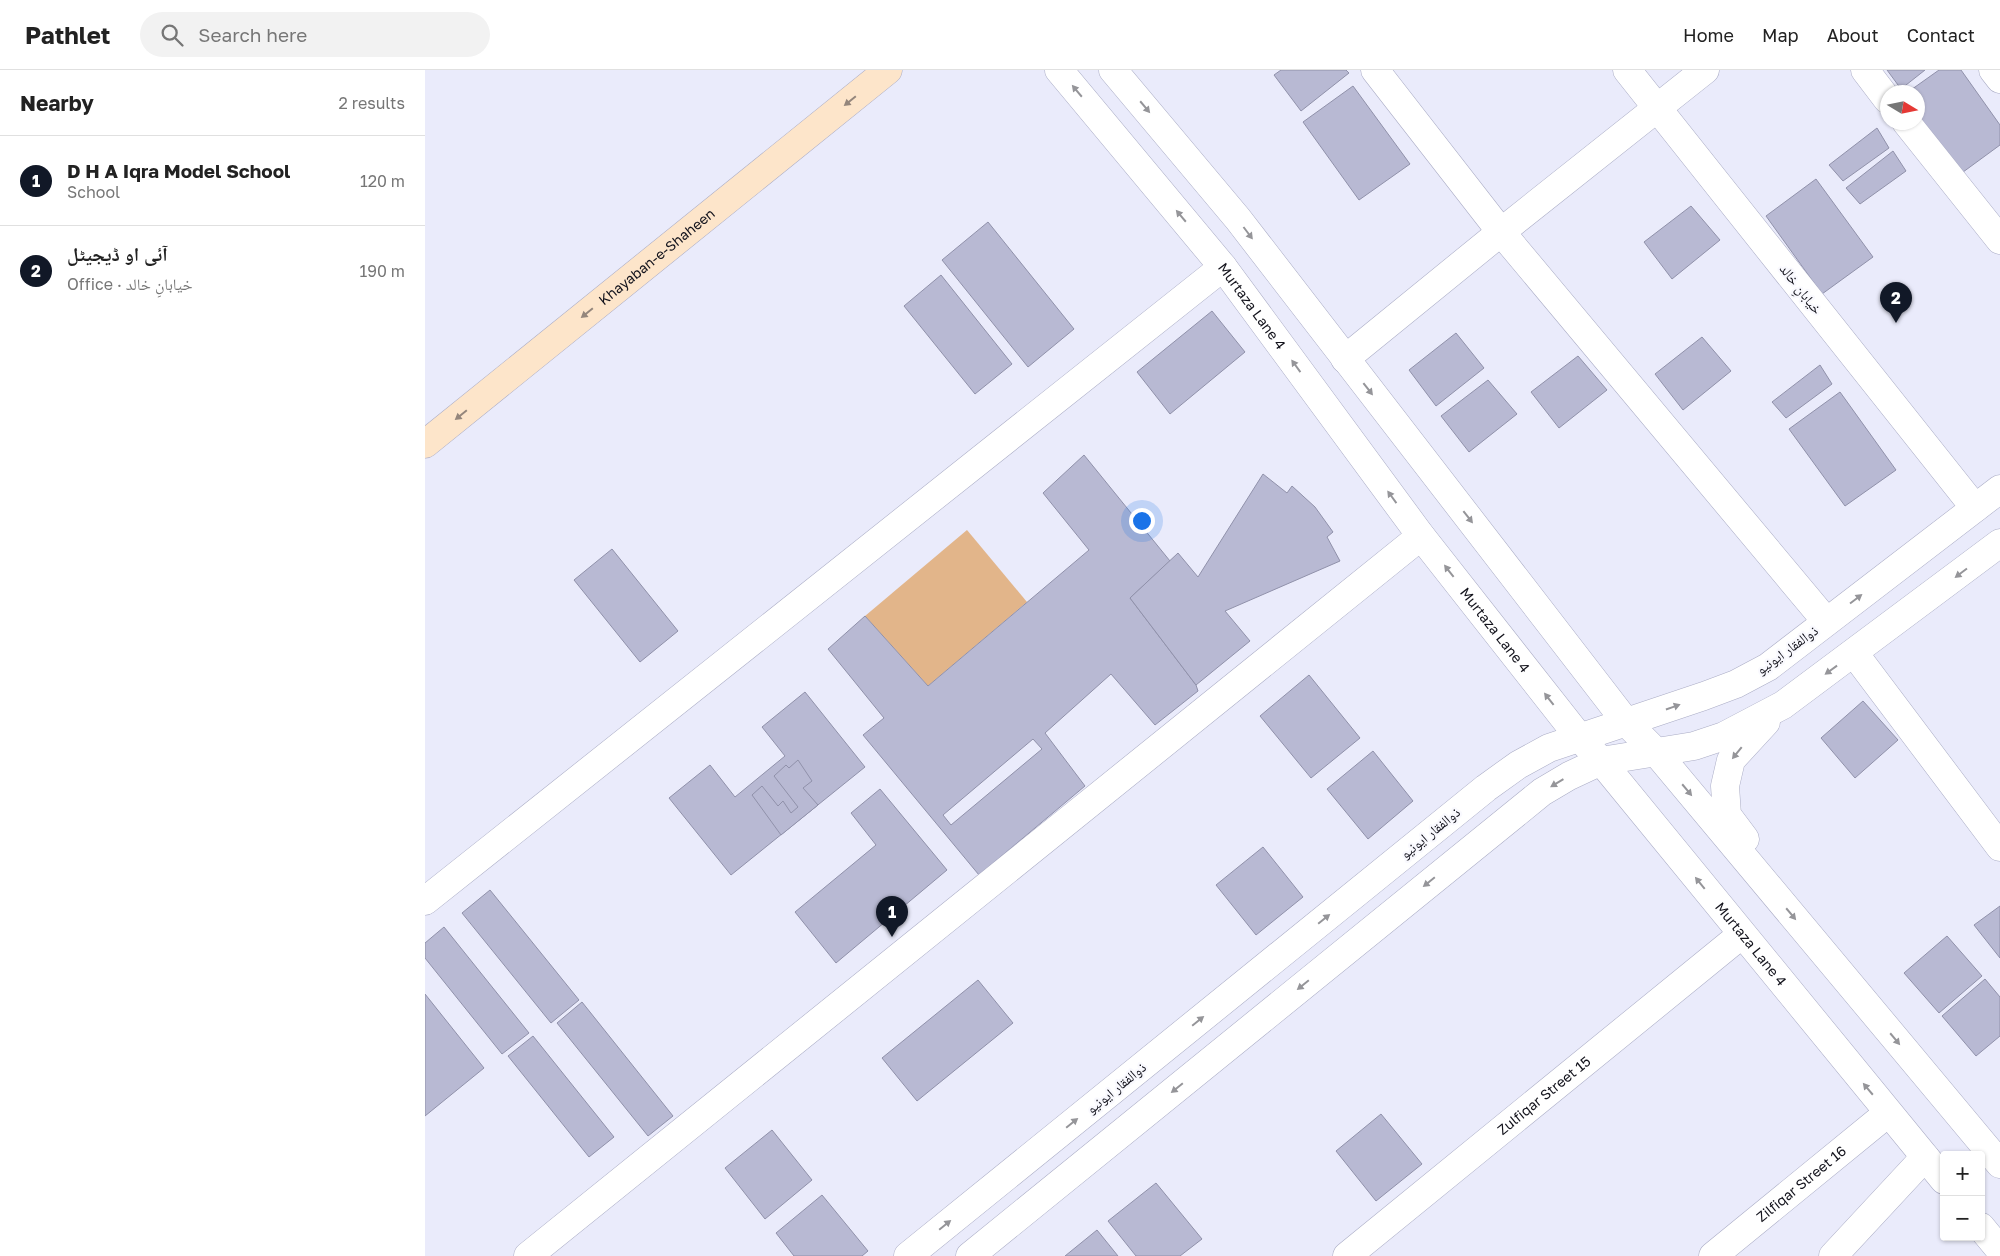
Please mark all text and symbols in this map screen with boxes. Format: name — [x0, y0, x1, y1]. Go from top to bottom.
search box — [140, 12, 490, 57]
text: Pathlet — [25, 20, 110, 49]
icon: search — [158, 21, 186, 49]
text: Search here — [198, 23, 307, 46]
text: Home — [1683, 24, 1734, 46]
text: Map — [1762, 24, 1799, 46]
text: About — [1827, 24, 1879, 46]
text: Contact — [1907, 24, 1975, 46]
one-way arrow — [1072, 85, 1083, 98]
north arrow — [1880, 85, 1925, 130]
text: Nearby — [20, 90, 94, 116]
text: 2 results — [339, 93, 405, 113]
one-way arrow — [844, 95, 857, 106]
one-way arrow — [1139, 101, 1150, 114]
text: D H A Iqra Model School — [67, 159, 290, 182]
text: 1 — [32, 171, 40, 191]
text: 120 m — [360, 171, 405, 191]
text: School — [67, 182, 120, 202]
street label: Khayaban-e-Shaheen — [595, 204, 718, 308]
one-way arrow — [1175, 210, 1186, 223]
one-way arrow — [1243, 226, 1254, 239]
text: آئی او ڈیجیٹل — [67, 242, 168, 265]
street label: Murtaza Lane 4 — [1215, 259, 1290, 353]
street label: خیابانِ خالد — [1773, 260, 1826, 320]
text: 2 — [31, 261, 41, 281]
text: 190 m — [359, 261, 405, 281]
text: Office · خیابانِ خالد — [67, 274, 193, 294]
pin: 2 — [1880, 282, 1912, 323]
one-way arrow — [581, 307, 594, 318]
one-way arrow — [1290, 360, 1301, 373]
one-way arrow — [1363, 382, 1374, 395]
one-way arrow — [455, 409, 468, 420]
one-way arrow — [1387, 490, 1397, 504]
your location — [1129, 508, 1155, 534]
one-way arrow — [1463, 511, 1474, 524]
one-way arrow — [1443, 565, 1454, 578]
one-way arrow — [1955, 567, 1968, 578]
street label: Murtaza Lane 4 — [1457, 584, 1534, 676]
one-way arrow — [1849, 593, 1862, 604]
street label: ذوالفقار ایونیو — [1753, 621, 1822, 678]
one-way arrow — [1824, 665, 1838, 675]
one-way arrow — [1544, 693, 1555, 706]
one-way arrow — [1665, 703, 1680, 710]
one-way arrow — [1732, 747, 1743, 760]
one-way arrow — [1551, 778, 1564, 787]
one-way arrow — [1681, 783, 1692, 796]
street label: ذوالفقار ایونیو — [1396, 803, 1464, 863]
one-way arrow — [1423, 877, 1436, 888]
one-way arrow — [1694, 877, 1705, 890]
pin: 1 — [876, 896, 908, 937]
street label: Murtaza Lane 4 — [1712, 898, 1790, 989]
one-way arrow — [1785, 908, 1797, 920]
one-way arrow — [1318, 913, 1331, 924]
one-way arrow — [1297, 980, 1310, 991]
one-way arrow — [1191, 1015, 1204, 1026]
one-way arrow — [1890, 1032, 1901, 1045]
street label: Zulfiqar Street 15 — [1494, 1052, 1594, 1138]
street label: ذوالفقار ایونیو — [1082, 1058, 1150, 1118]
one-way arrow — [1171, 1082, 1184, 1093]
one-way arrow — [1863, 1082, 1874, 1095]
one-way arrow — [1065, 1118, 1078, 1129]
street label: Zilfiqar Street 16 — [1753, 1142, 1849, 1225]
map controls — [1940, 1151, 1985, 1241]
button: + — [1940, 1151, 1985, 1196]
button: − — [1940, 1196, 1985, 1241]
one-way arrow — [939, 1220, 952, 1231]

